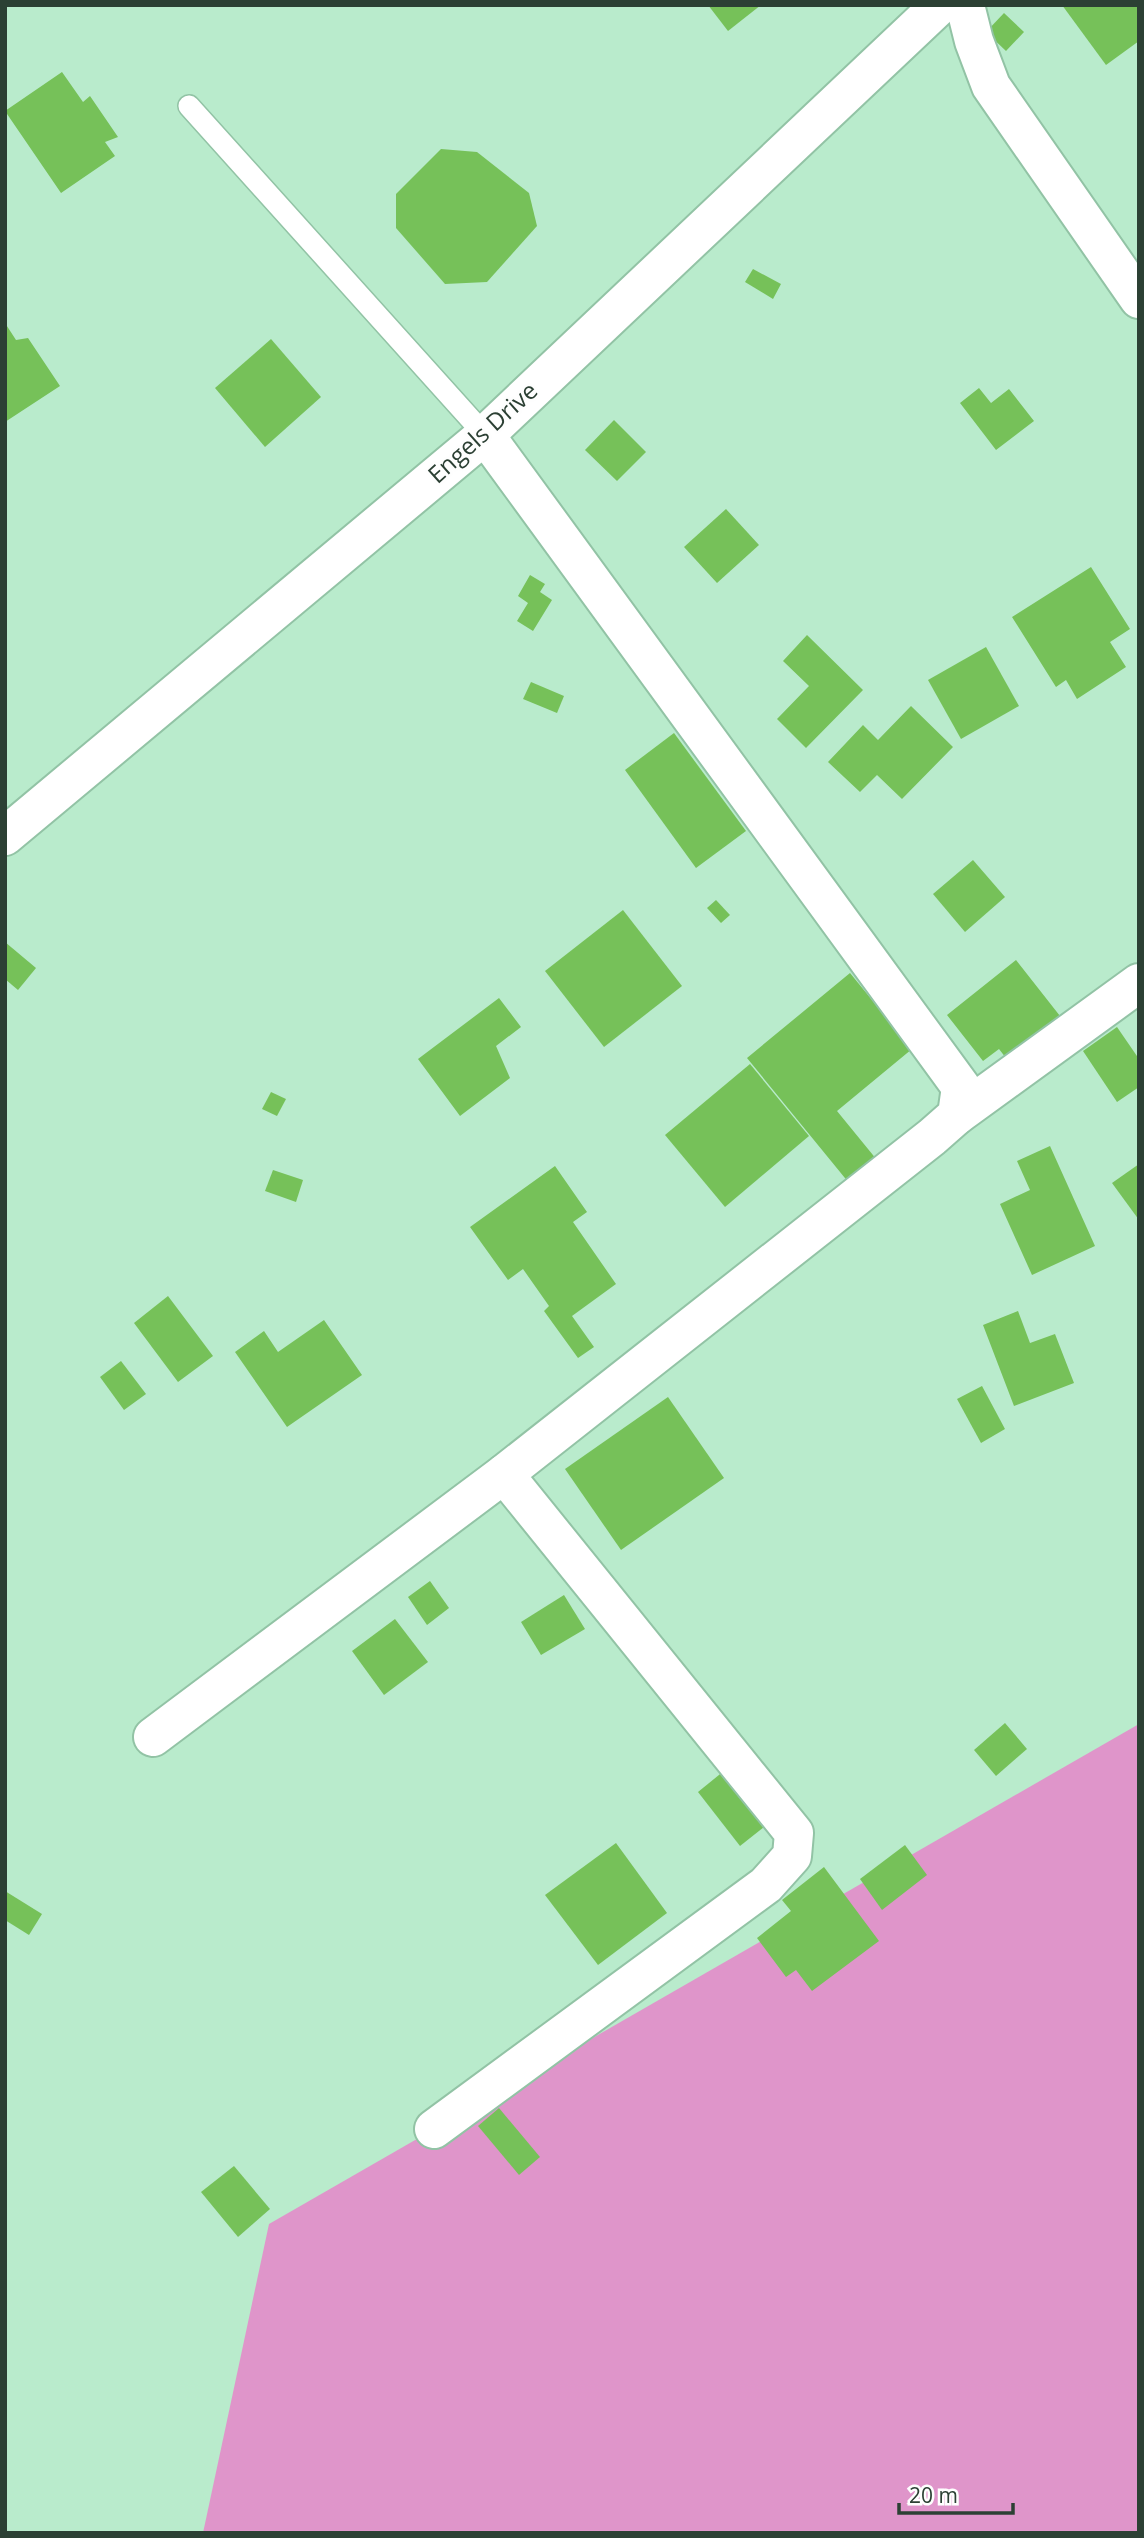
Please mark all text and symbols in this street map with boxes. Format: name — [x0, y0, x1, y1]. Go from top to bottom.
street label: Engels Drive — [420, 374, 544, 490]
scale bar — [899, 2472, 1013, 2516]
text: 20 m — [909, 2481, 958, 2509]

